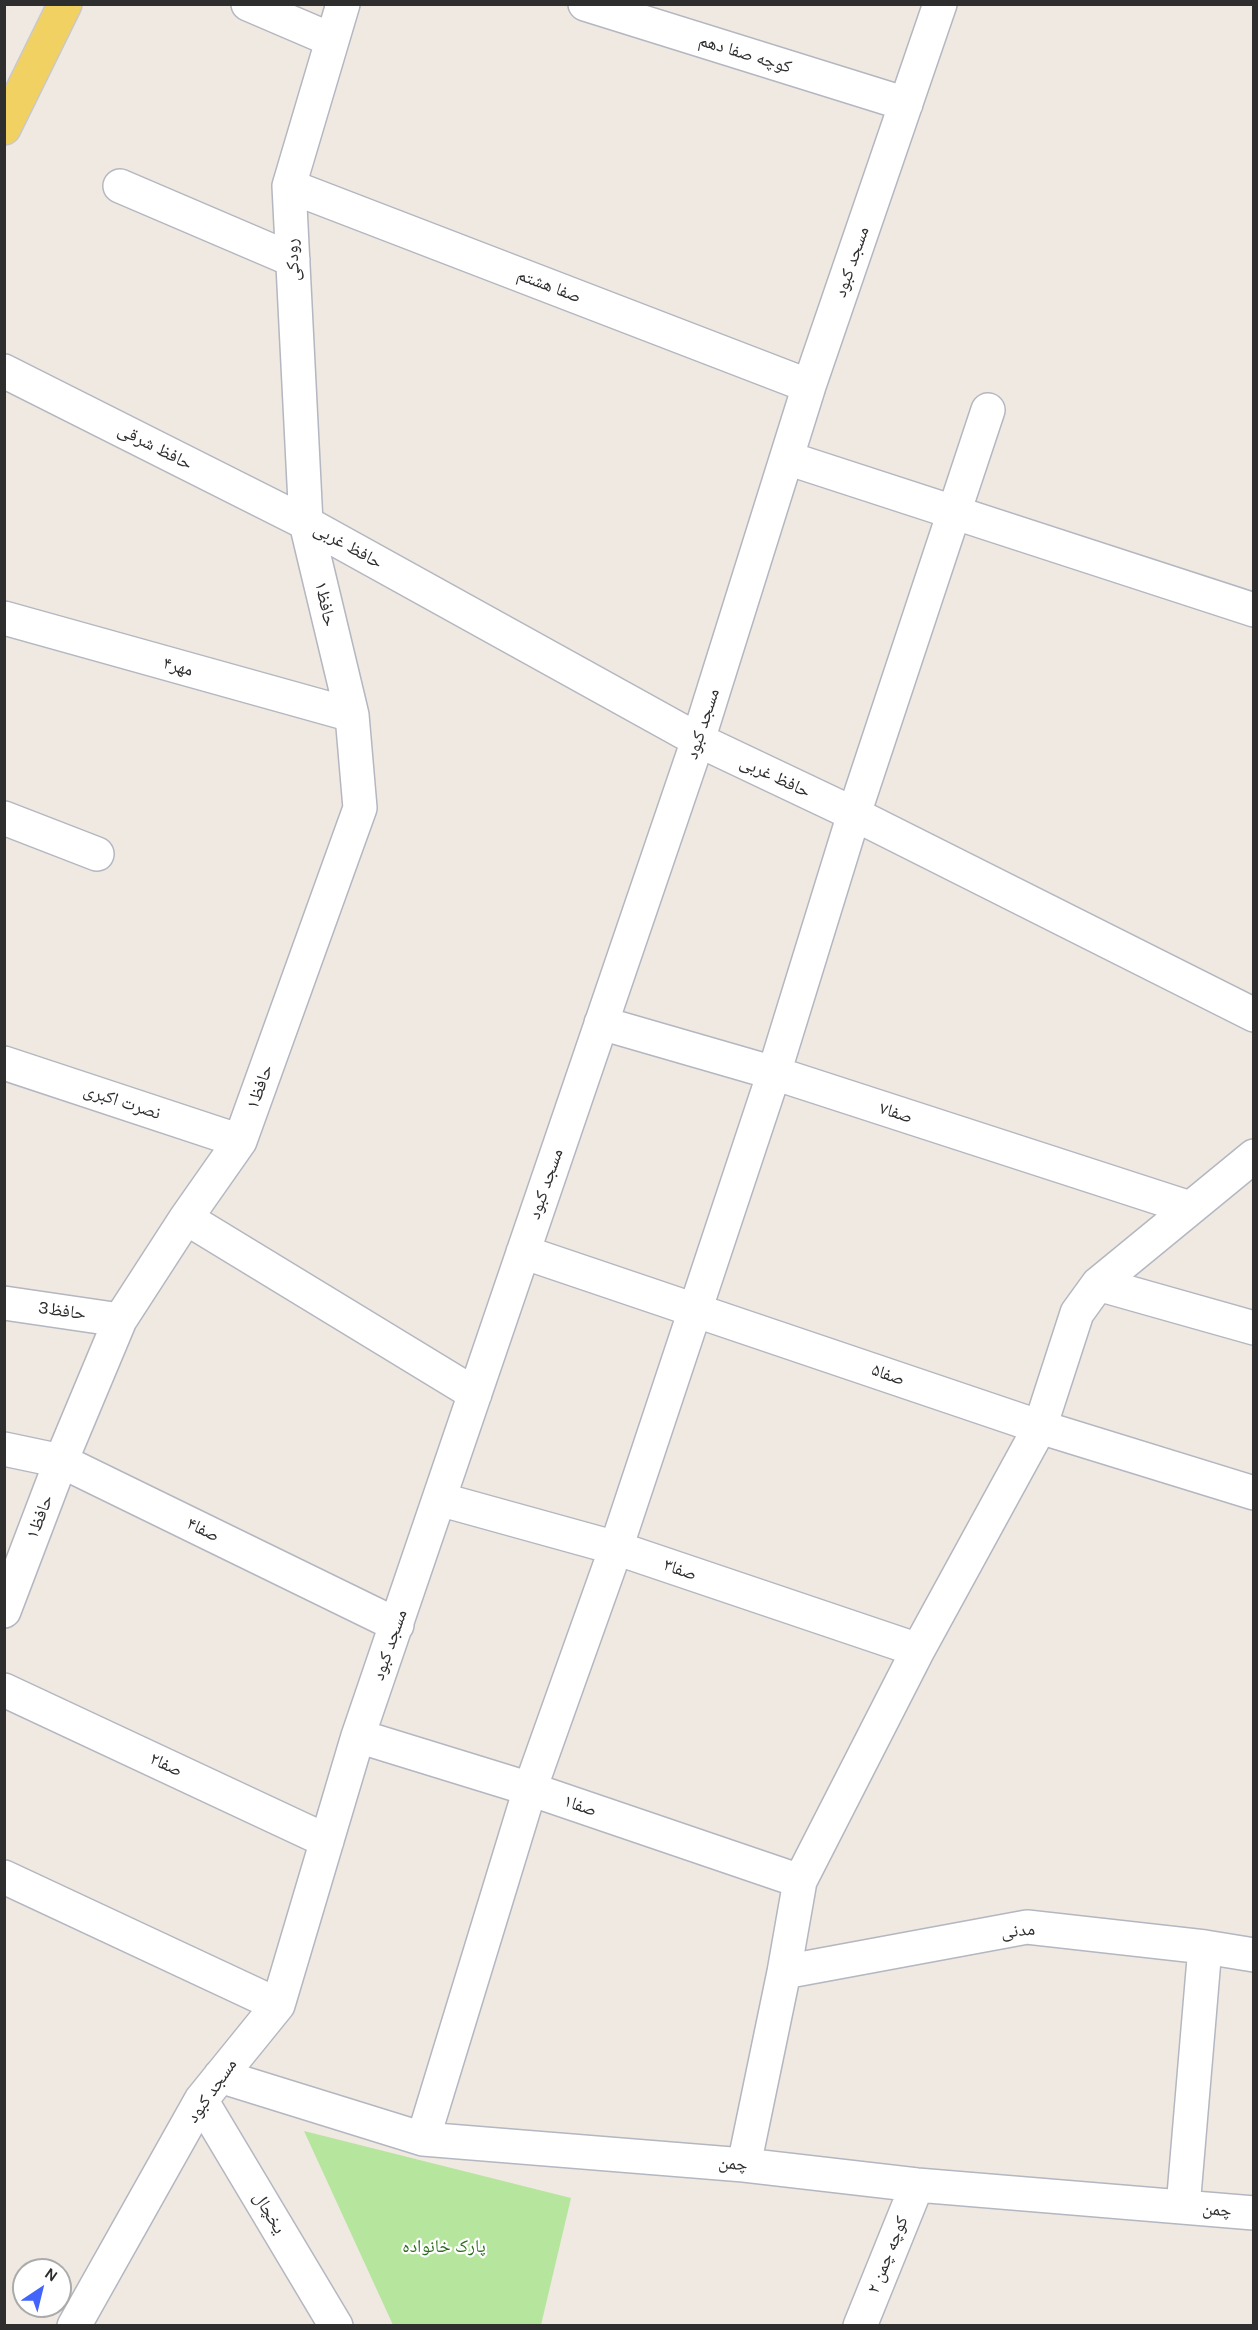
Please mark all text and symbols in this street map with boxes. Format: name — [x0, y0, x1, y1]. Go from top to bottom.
street label: کوچه صفا دهم — [696, 30, 794, 78]
street label: مسجد کبود — [830, 224, 874, 300]
street label: رودکی — [281, 238, 305, 282]
street label: صفا هشتم — [514, 264, 584, 308]
street label: حافظ شرقی — [114, 419, 196, 475]
street label: حافظ غربی — [310, 518, 386, 574]
street label: حافظ۱ — [309, 579, 341, 629]
street label: مهر۴ — [160, 652, 196, 682]
street label: مسجد کبود — [681, 686, 725, 762]
street label: حافظ غربی — [736, 751, 814, 803]
street label: حافظ۱ — [242, 1062, 278, 1112]
street label: نصرت اکبری — [81, 1079, 163, 1125]
street label: صفا۷ — [877, 1098, 915, 1128]
street label: مسجد کبود — [524, 1146, 568, 1222]
street label: حافظ3 — [37, 1297, 87, 1325]
street label: صفا۵ — [869, 1359, 907, 1391]
street label: حافظ۱ — [22, 1492, 58, 1542]
street label: صفا۴ — [183, 1513, 223, 1547]
street label: صفا۳ — [661, 1554, 699, 1586]
street label: مسجد کبود — [368, 1607, 412, 1683]
street label: صفا۲ — [146, 1748, 186, 1782]
street label: صفا۱ — [561, 1790, 599, 1822]
street label: مدنی — [1000, 1919, 1036, 1943]
street label: مسجد کبود — [182, 2055, 242, 2127]
street label: چمن — [717, 2152, 749, 2176]
street label: یخچال — [248, 2188, 290, 2238]
street label: چمن — [1201, 2198, 1233, 2222]
street label: کوچه چمن ۲ — [863, 2213, 913, 2297]
park label: پارک خانواده — [402, 2236, 486, 2258]
north arrow — [12, 2258, 72, 2318]
text: N — [41, 2263, 62, 2286]

